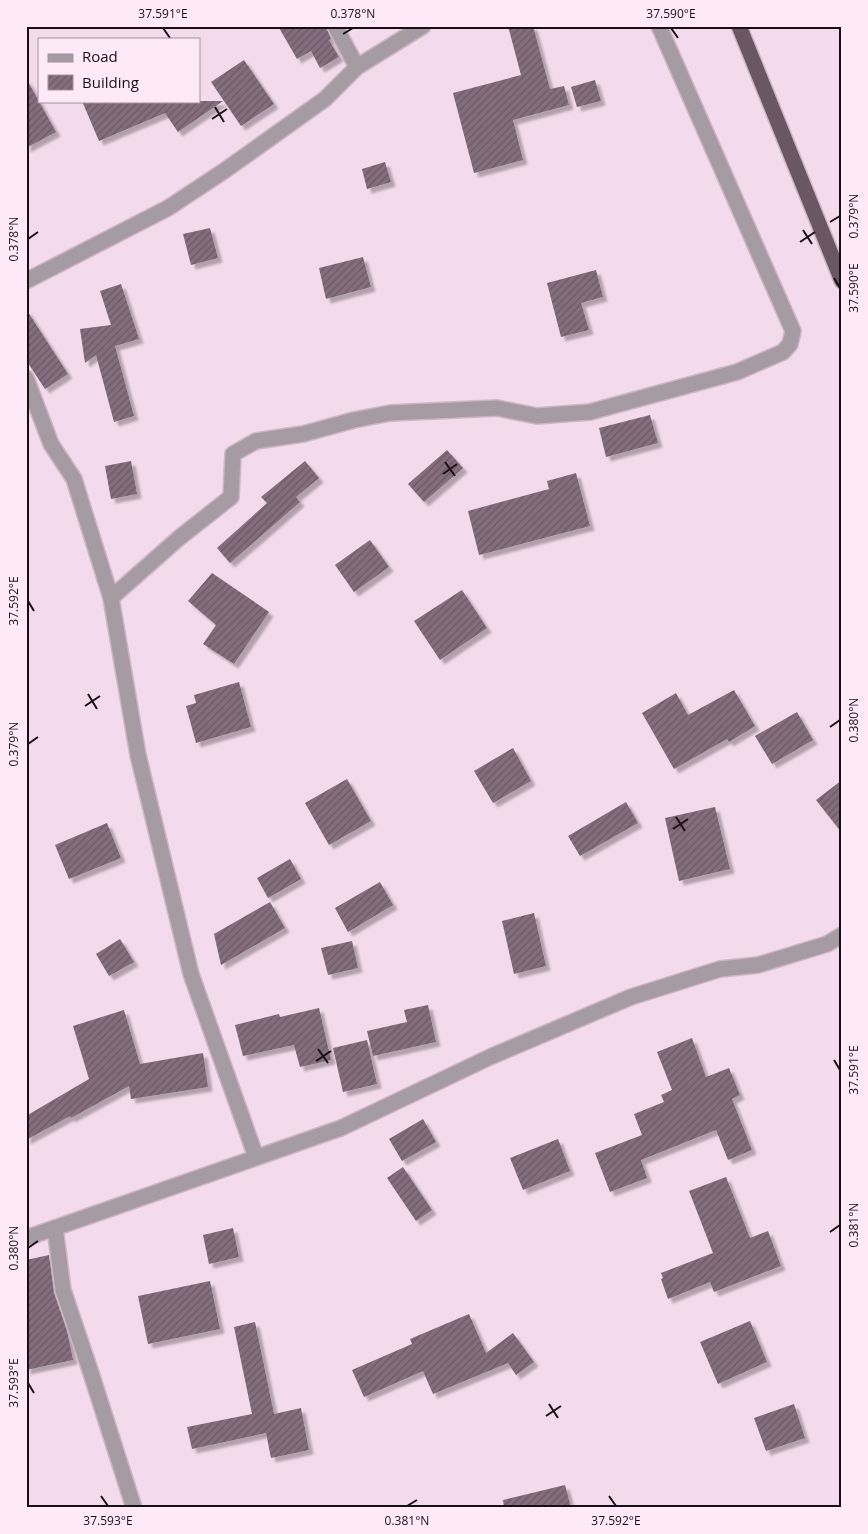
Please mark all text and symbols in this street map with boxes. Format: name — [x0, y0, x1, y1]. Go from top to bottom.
text: 37.591°E — [138, 5, 188, 22]
text: 0.378°N — [331, 5, 375, 22]
text: 37.590°E — [646, 5, 696, 22]
legend — [38, 38, 200, 102]
text: Road — [82, 46, 118, 66]
text: Building — [82, 72, 139, 92]
text: 0.379°N — [845, 194, 862, 238]
text: 0.378°N — [5, 217, 22, 261]
text: 37.590°E — [845, 263, 862, 313]
text: 37.592°E — [5, 576, 22, 626]
text: 0.380°N — [845, 698, 862, 742]
text: 0.379°N — [5, 722, 22, 766]
text: 37.591°E — [845, 1045, 862, 1095]
text: 0.381°N — [845, 1203, 862, 1247]
text: 0.380°N — [5, 1226, 22, 1270]
text: 37.593°E — [5, 1358, 22, 1408]
text: 37.593°E — [83, 1512, 133, 1529]
text: 0.381°N — [385, 1512, 429, 1529]
text: 37.592°E — [591, 1512, 641, 1529]

